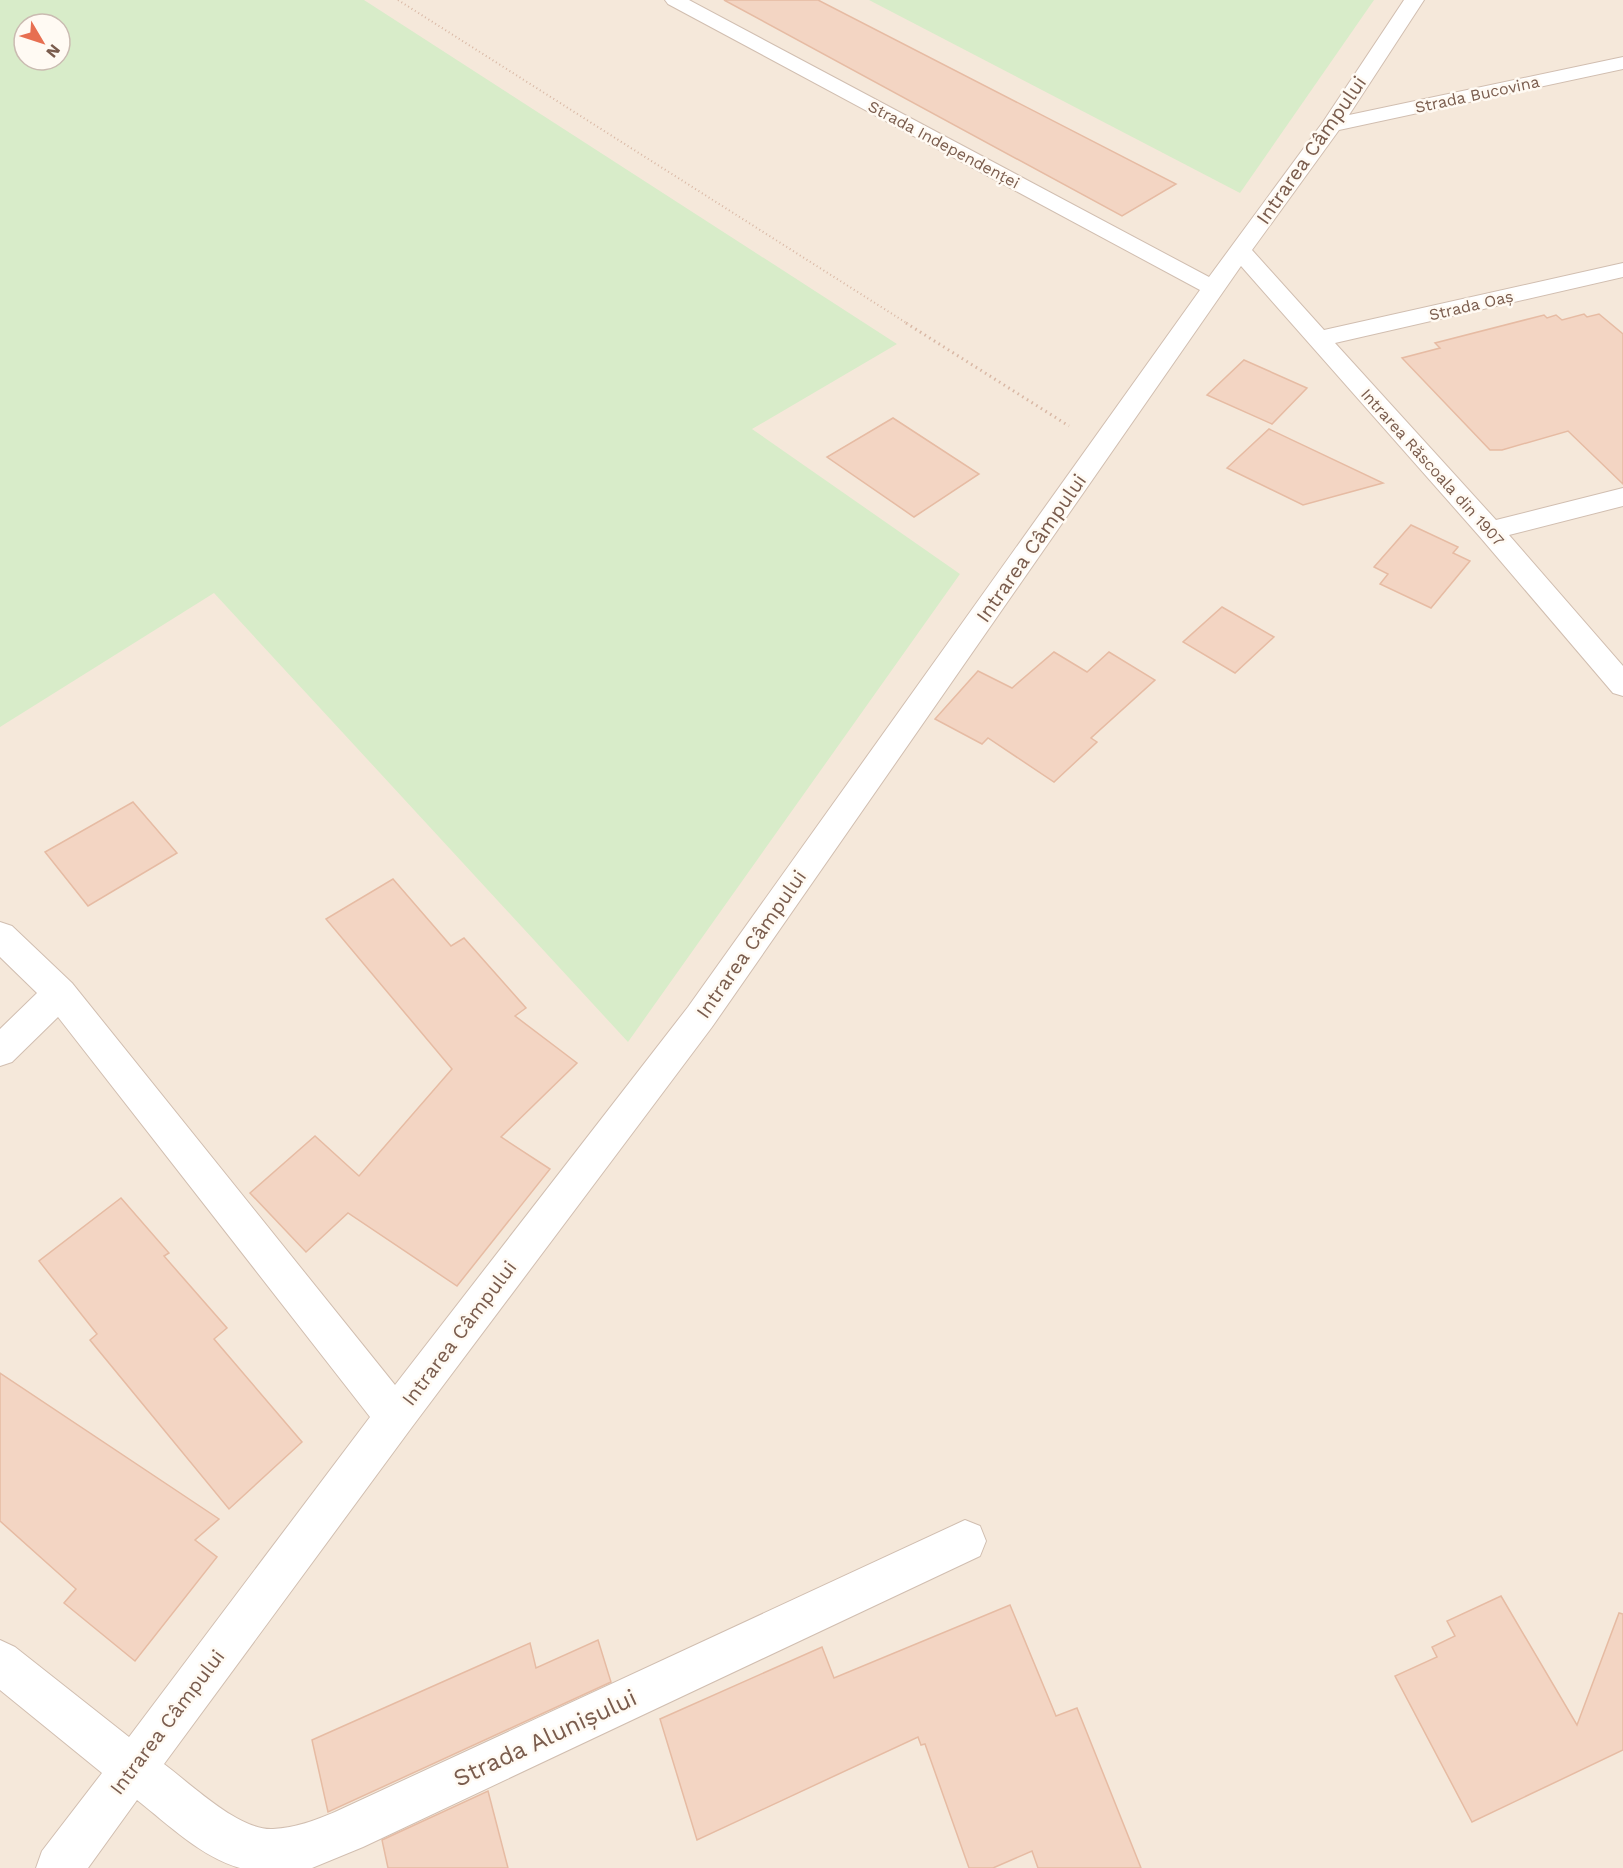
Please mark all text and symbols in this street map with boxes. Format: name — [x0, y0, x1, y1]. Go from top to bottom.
north arrow — [12, 12, 72, 72]
text: N — [42, 41, 64, 62]
street label: Intrarea Câmpului — [1251, 71, 1371, 229]
street label: Strada Bucovina — [1413, 72, 1541, 117]
street label: Strada Independenței — [865, 96, 1023, 192]
street label: Strada Oaș — [1427, 287, 1515, 324]
street label: Intrarea Răscoala din 1907 — [1357, 385, 1508, 550]
street label: Intrarea Câmpului — [971, 469, 1091, 627]
street label: Intrarea Câmpului — [691, 865, 811, 1023]
street label: Intrarea Câmpului — [397, 1256, 521, 1410]
street label: Intrarea Câmpului — [105, 1645, 229, 1799]
street label: Strada Alunișului — [449, 1683, 641, 1793]

